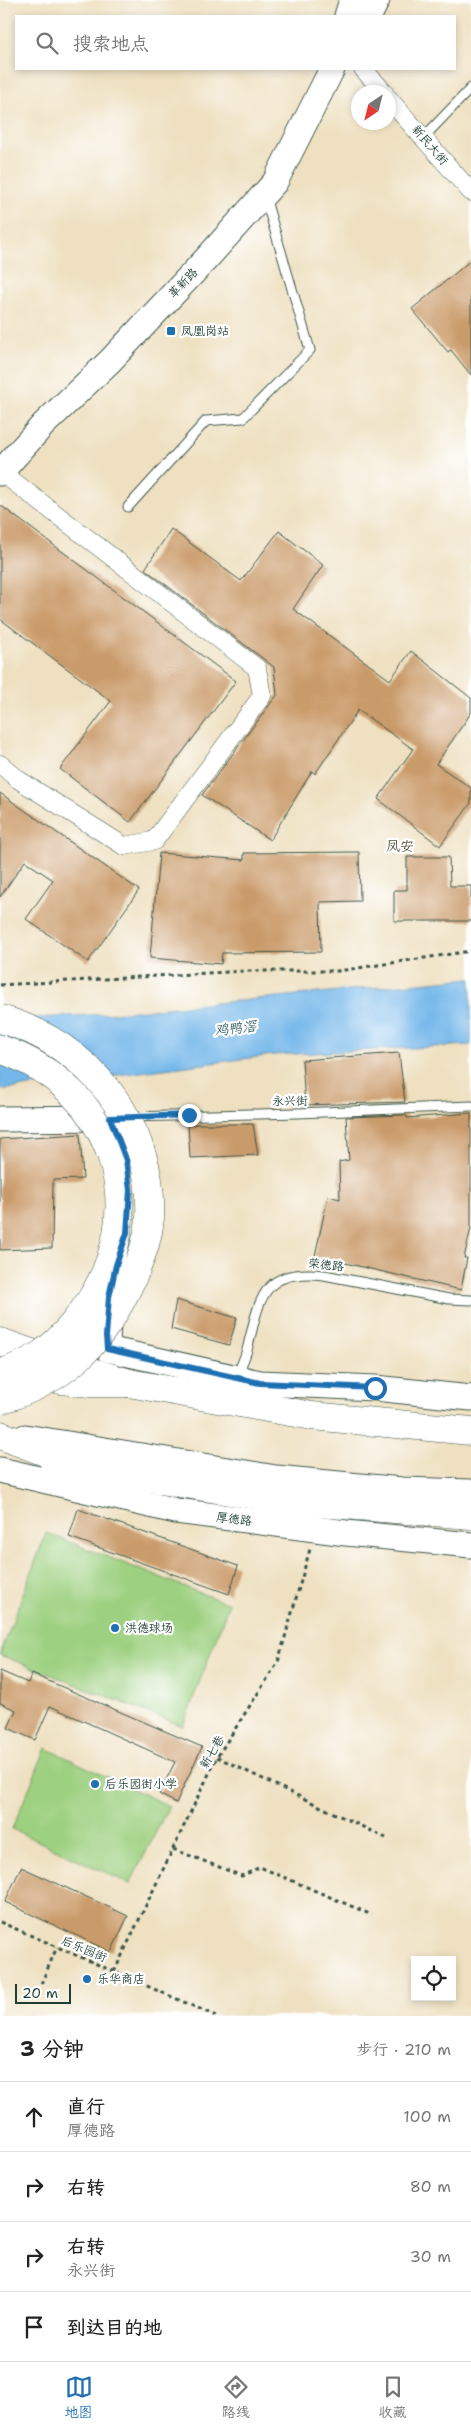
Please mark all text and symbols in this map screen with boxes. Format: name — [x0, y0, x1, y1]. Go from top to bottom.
search box — [15, 15, 456, 70]
icon: search — [33, 29, 61, 57]
text: 搜索地点 — [73, 31, 149, 56]
north arrow — [351, 85, 396, 130]
street label: 新民大街 — [408, 122, 452, 168]
street label: 革新路 — [165, 264, 201, 302]
place label: 凤凰岗站 — [181, 323, 229, 339]
marker: 凤凰岗站 — [165, 325, 177, 337]
district label: 凤安 — [386, 837, 414, 855]
water label: 鸡鸭滘 — [213, 1017, 259, 1039]
street label: 永兴街 — [272, 1093, 308, 1109]
route end — [178, 1104, 201, 1127]
street label: 荣德路 — [307, 1255, 345, 1275]
route start — [364, 1377, 387, 1400]
street label: 厚德路 — [215, 1509, 253, 1529]
place label: 洪德球场 — [125, 1620, 173, 1636]
marker: 洪德球场 — [109, 1622, 121, 1634]
street label: 新七巷 — [196, 1732, 228, 1772]
place label: 后乐园街小学 — [105, 1776, 177, 1792]
marker: 后乐园街小学 — [89, 1778, 101, 1790]
street label: 后乐园街 — [59, 1932, 109, 1966]
map controls — [411, 1956, 456, 2001]
button: locate — [411, 1956, 456, 2001]
place label: 乐华商店 — [97, 1971, 145, 1987]
marker: 乐华商店 — [81, 1973, 93, 1985]
scale bar — [15, 1981, 71, 2004]
text: 20 m — [22, 1984, 58, 2002]
text: 3 分钟 — [20, 2035, 84, 2063]
text: 步行 · 210 m — [356, 2039, 451, 2060]
text: 直行 — [67, 2094, 105, 2119]
icon: ahead — [20, 2103, 48, 2131]
text: 100 m — [403, 2106, 451, 2127]
text: 厚德路 — [67, 2120, 115, 2141]
icon: right — [20, 2173, 48, 2201]
text: 右转 — [67, 2175, 105, 2200]
text: 80 m — [410, 2176, 451, 2197]
text: 右转 — [67, 2234, 105, 2259]
icon: right — [20, 2243, 48, 2271]
text: 30 m — [410, 2246, 451, 2267]
text: 永兴街 — [67, 2260, 115, 2281]
icon: arrive — [20, 2313, 48, 2341]
text: 到达目的地 — [67, 2315, 162, 2340]
tab: 地图 — [65, 2373, 93, 2421]
tab: 路线 — [222, 2373, 250, 2421]
tab: 收藏 — [379, 2373, 407, 2421]

